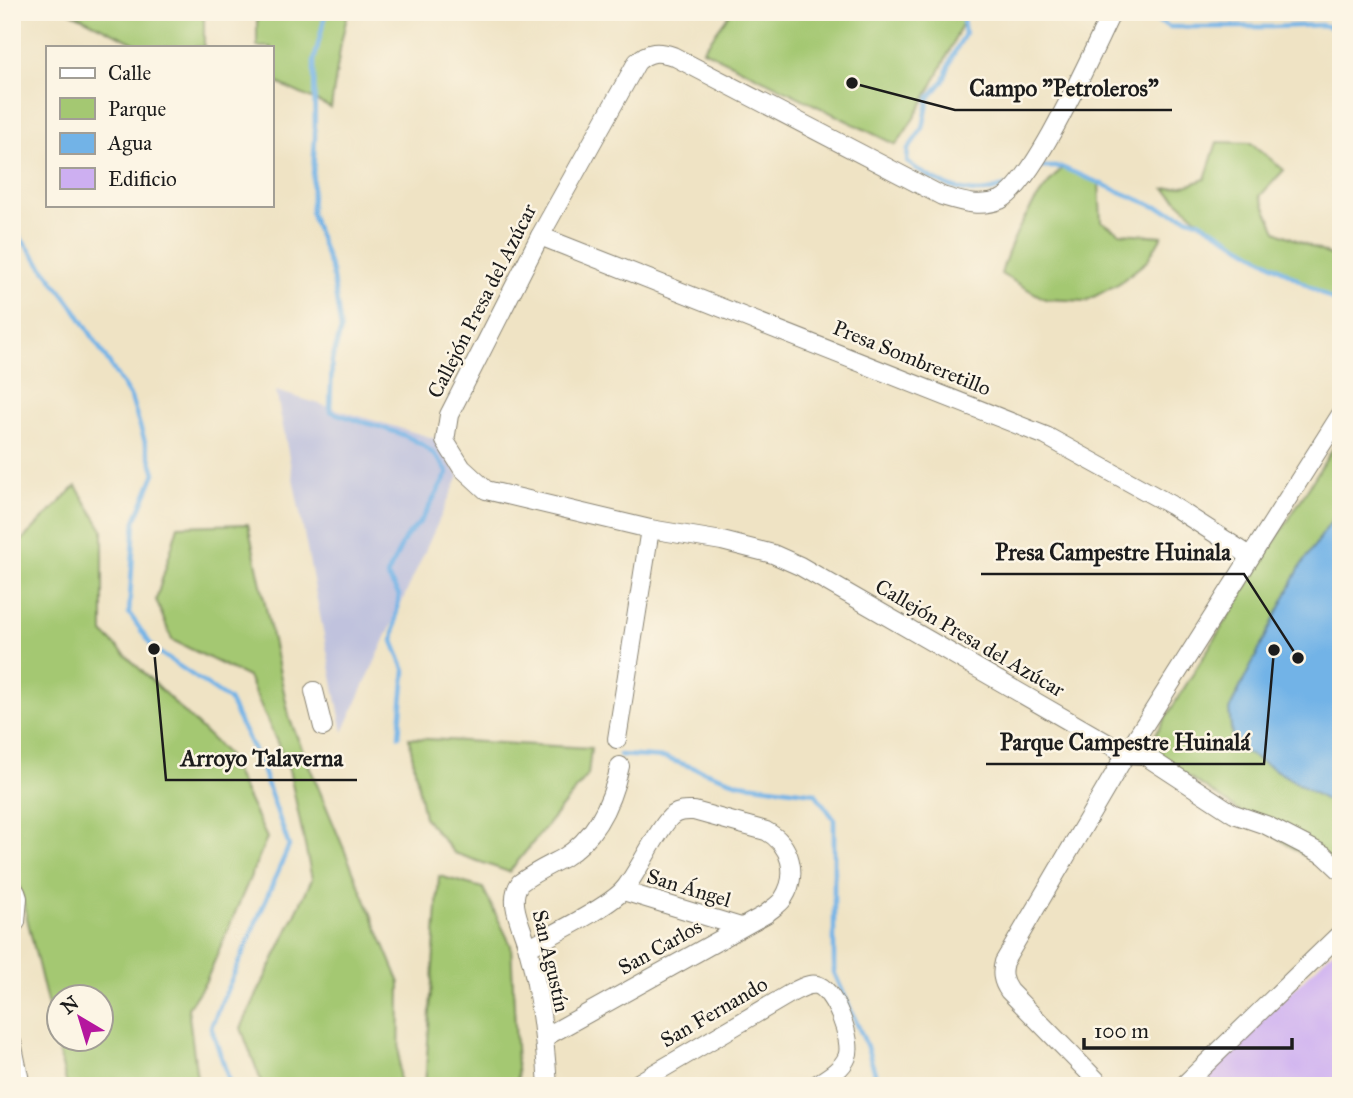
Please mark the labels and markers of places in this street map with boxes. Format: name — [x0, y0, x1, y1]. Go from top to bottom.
callout: Campo "Petroleros" — [955, 66, 1172, 110]
callout: Presa Campestre Huinala — [981, 530, 1244, 574]
callout: Parque Campestre Huinalá — [986, 720, 1264, 764]
callout: Arroyo Talaverna — [166, 736, 357, 780]

